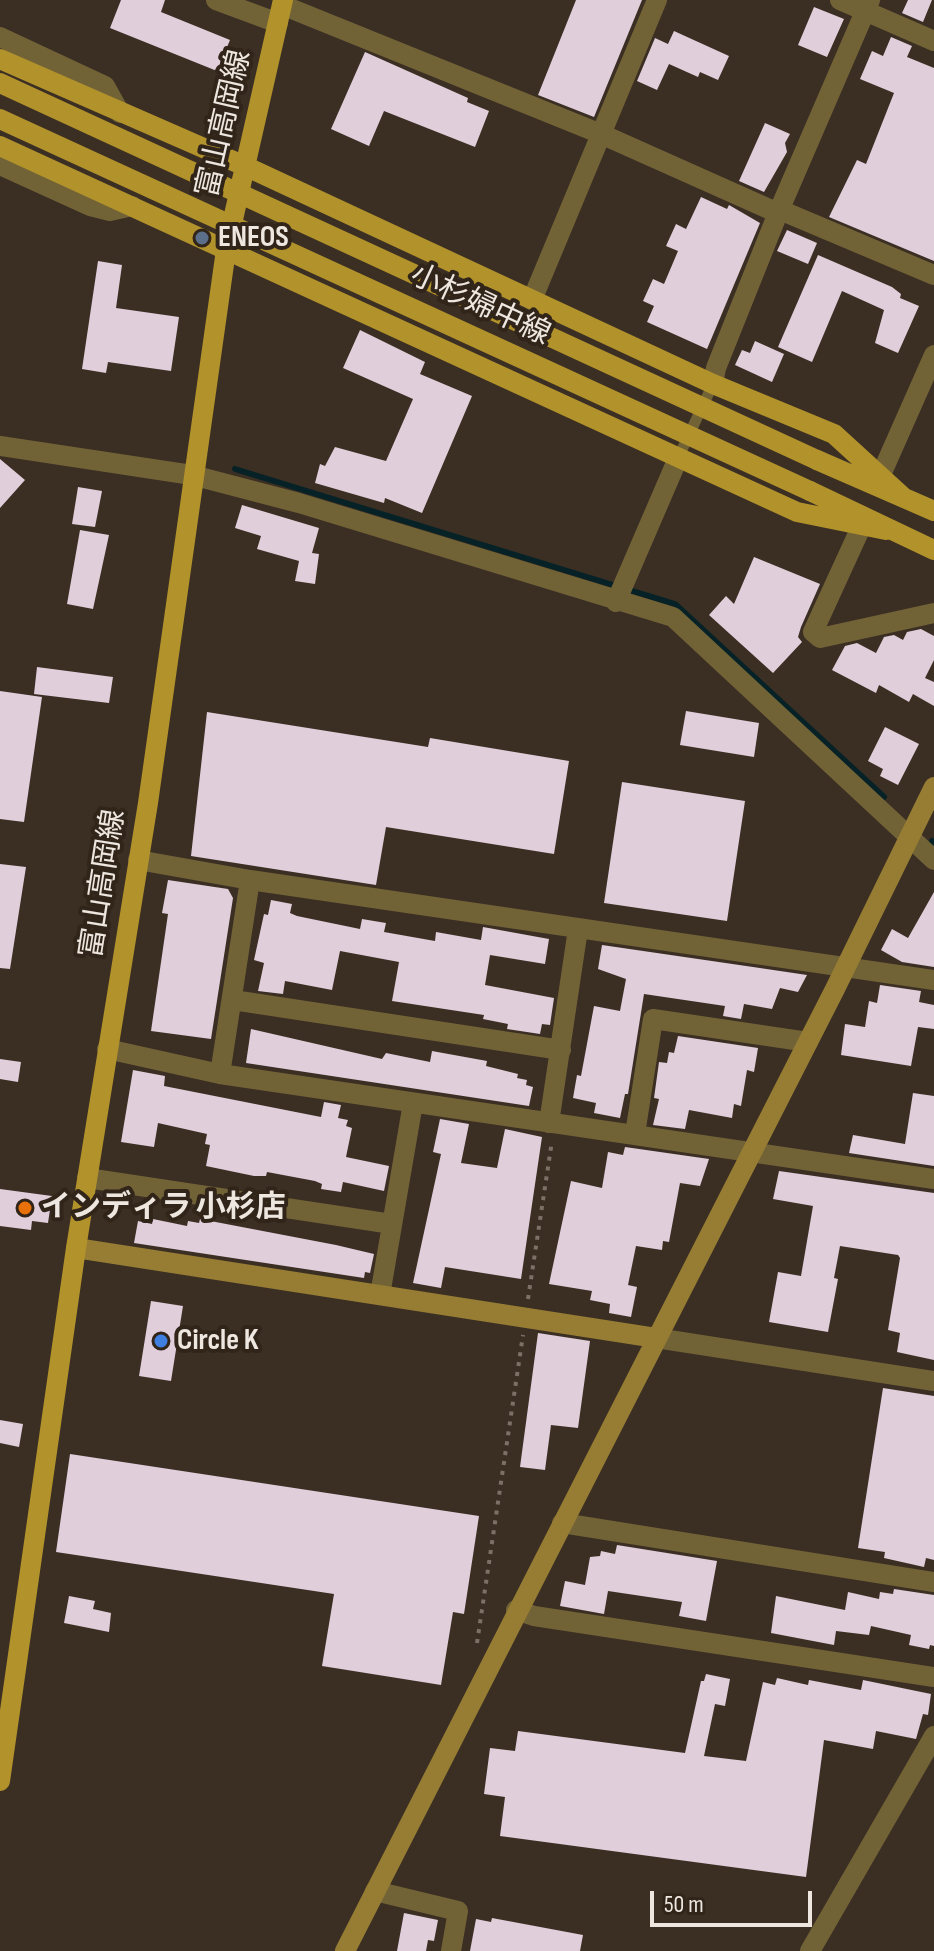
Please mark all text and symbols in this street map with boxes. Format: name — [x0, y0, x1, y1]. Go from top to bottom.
street label: 富山高岡線 — [191, 47, 259, 201]
place label: ENEOS — [218, 220, 289, 256]
marker: ENEOS — [193, 229, 211, 247]
street label: 小杉婦中線 — [404, 258, 556, 354]
street label: 富山高岡線 — [74, 807, 134, 961]
place label: インディラ 小杉店 — [41, 1190, 286, 1226]
marker: インディラ 小杉店 — [16, 1199, 34, 1217]
place label: Circle K — [177, 1323, 258, 1359]
marker: Circle K — [152, 1332, 170, 1350]
scale bar — [654, 1875, 816, 1925]
text: 50 m — [664, 1890, 704, 1919]

